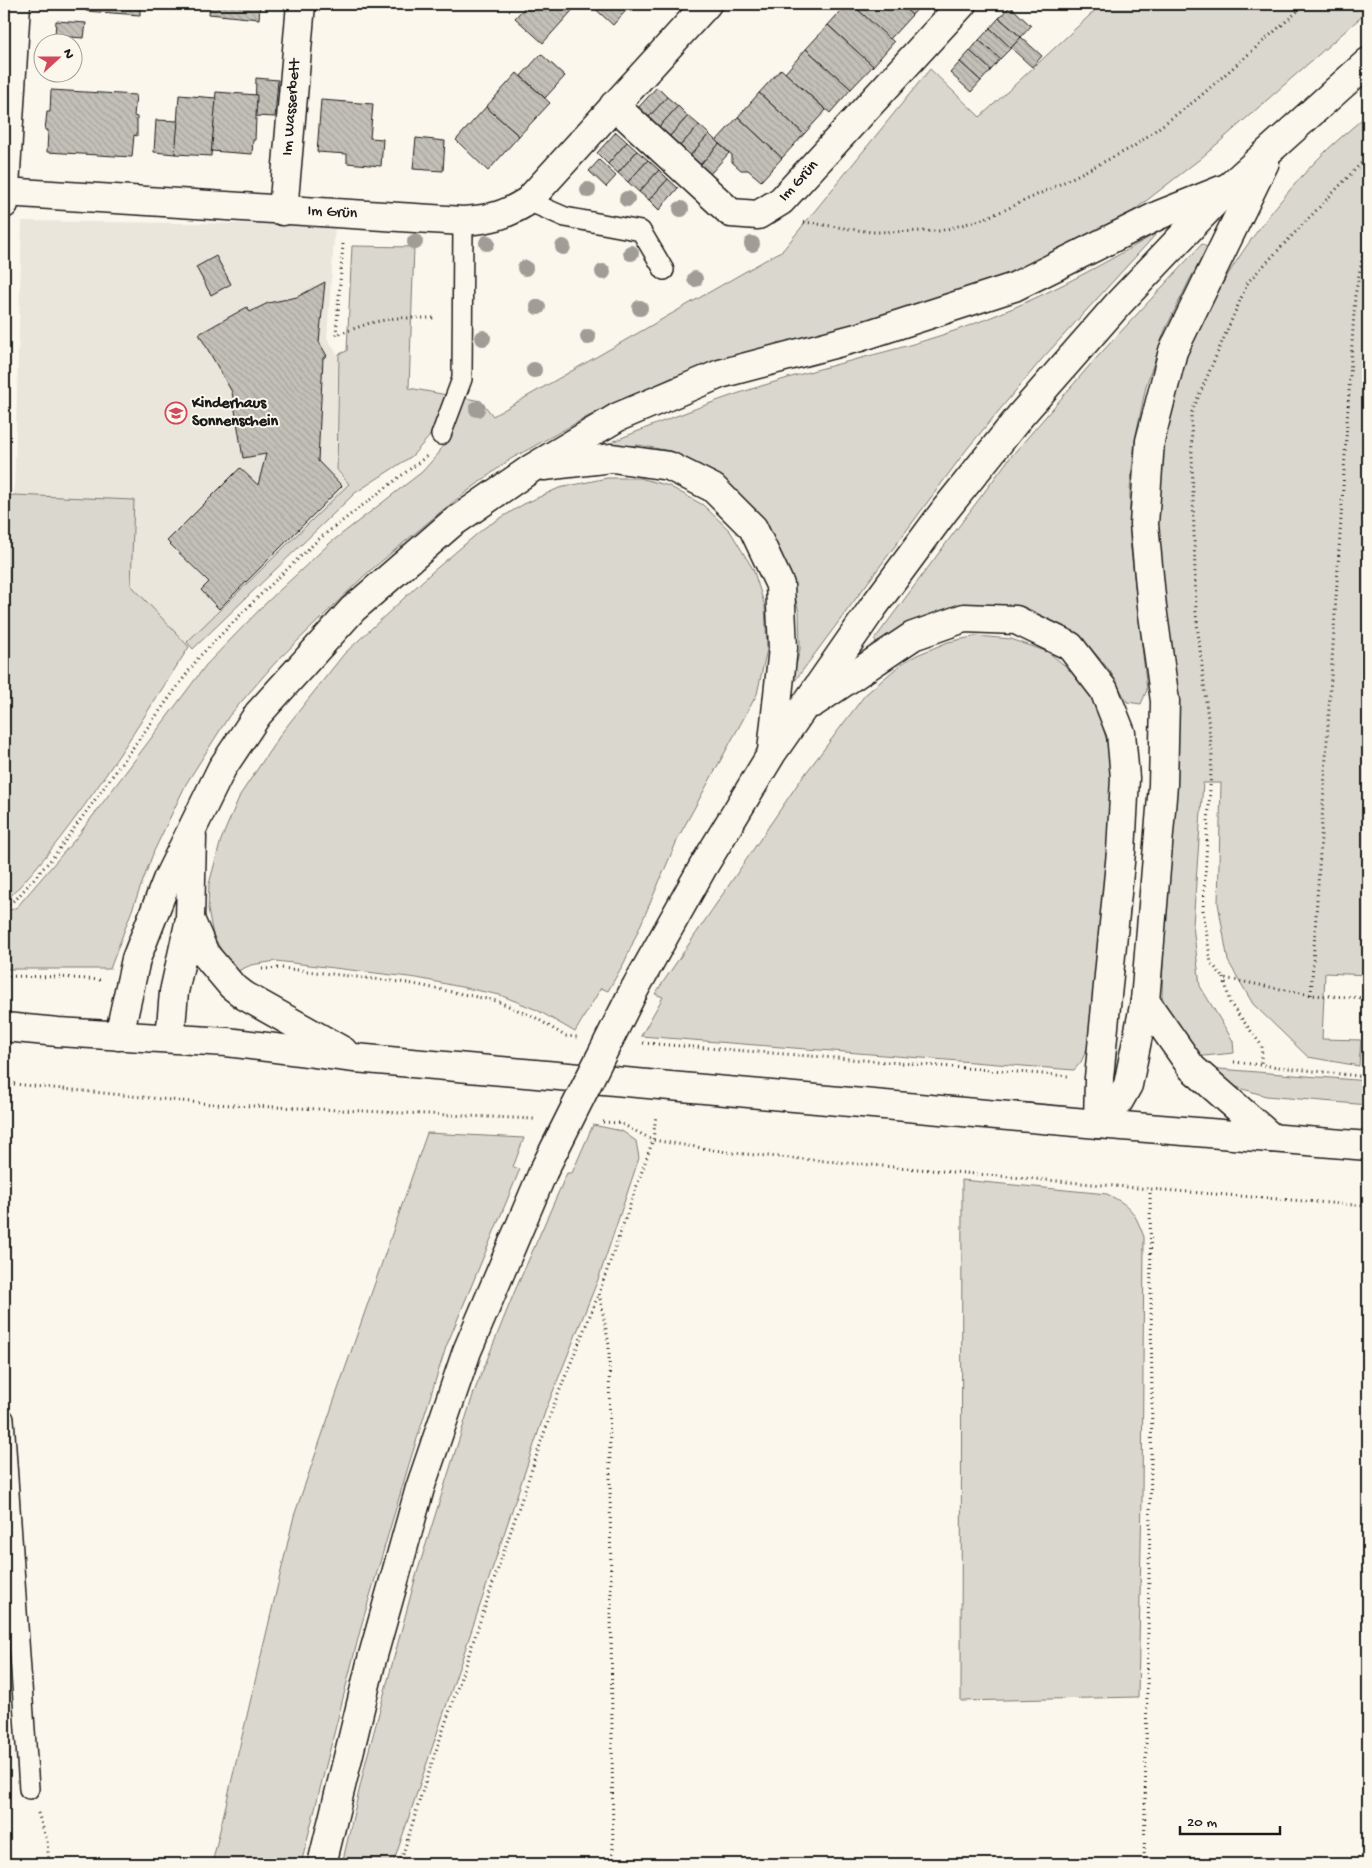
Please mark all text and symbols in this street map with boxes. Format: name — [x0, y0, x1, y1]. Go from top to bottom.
north arrow — [32, 32, 82, 82]
text: N — [58, 47, 77, 62]
street label: Im Wasserbett — [278, 57, 306, 157]
street label: Im Grün — [775, 156, 823, 206]
street label: Im Grün — [307, 202, 358, 224]
place label: Kinderhaus Sonnenschein — [191, 395, 278, 432]
school or university icon: Kinderhaus Sonnenschein — [164, 401, 188, 425]
scale bar — [1180, 1803, 1280, 1835]
text: 20 m — [1187, 1814, 1217, 1832]

